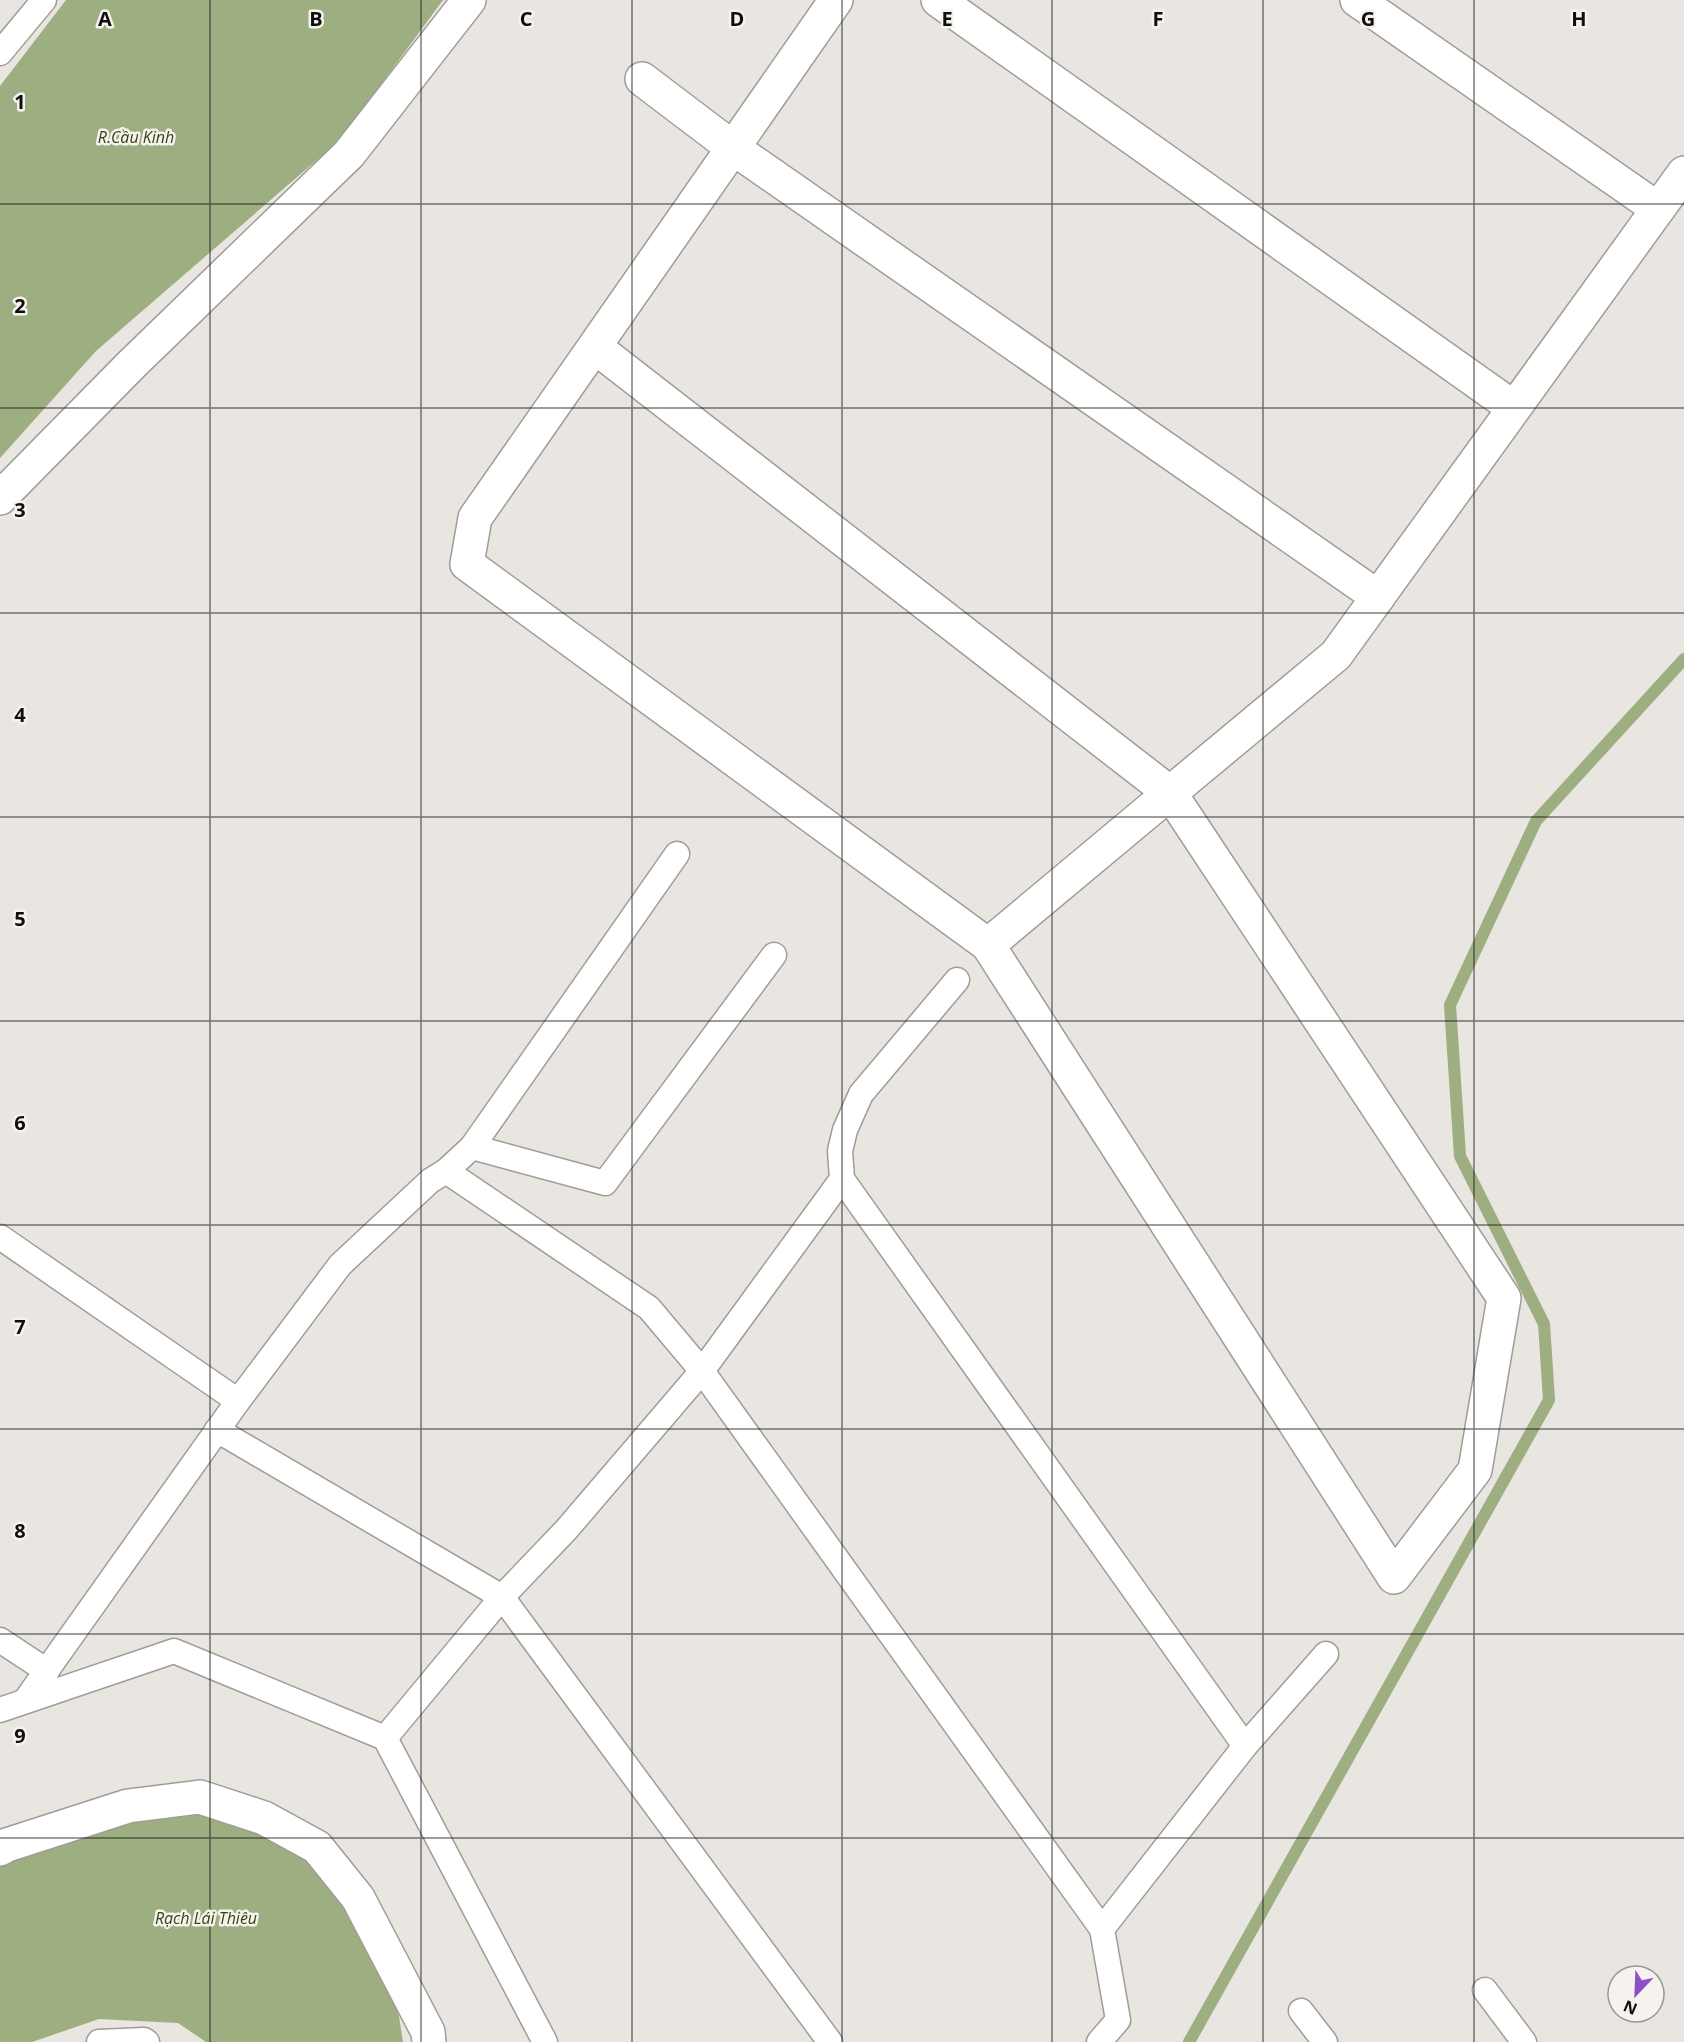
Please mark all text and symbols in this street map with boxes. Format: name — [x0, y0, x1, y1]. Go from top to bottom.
text: A — [98, 5, 112, 32]
text: B — [309, 5, 323, 32]
text: C — [520, 5, 533, 32]
text: D — [730, 5, 744, 32]
text: E — [941, 5, 953, 32]
text: F — [1153, 5, 1163, 32]
text: G — [1361, 5, 1375, 32]
text: H — [1571, 5, 1587, 32]
text: 1 — [14, 88, 26, 115]
water label: R.Cầu Kinh — [98, 126, 174, 148]
text: 2 — [14, 292, 26, 319]
text: 3 — [14, 496, 26, 523]
text: 4 — [14, 701, 26, 728]
text: 5 — [14, 905, 26, 932]
text: 6 — [14, 1109, 26, 1136]
text: 7 — [14, 1313, 26, 1340]
text: 8 — [14, 1517, 26, 1544]
text: 9 — [14, 1722, 26, 1749]
water label: Rạch Lái Thiêu — [155, 1907, 257, 1929]
north arrow — [1606, 1964, 1666, 2024]
text: N — [1620, 1995, 1640, 2020]

